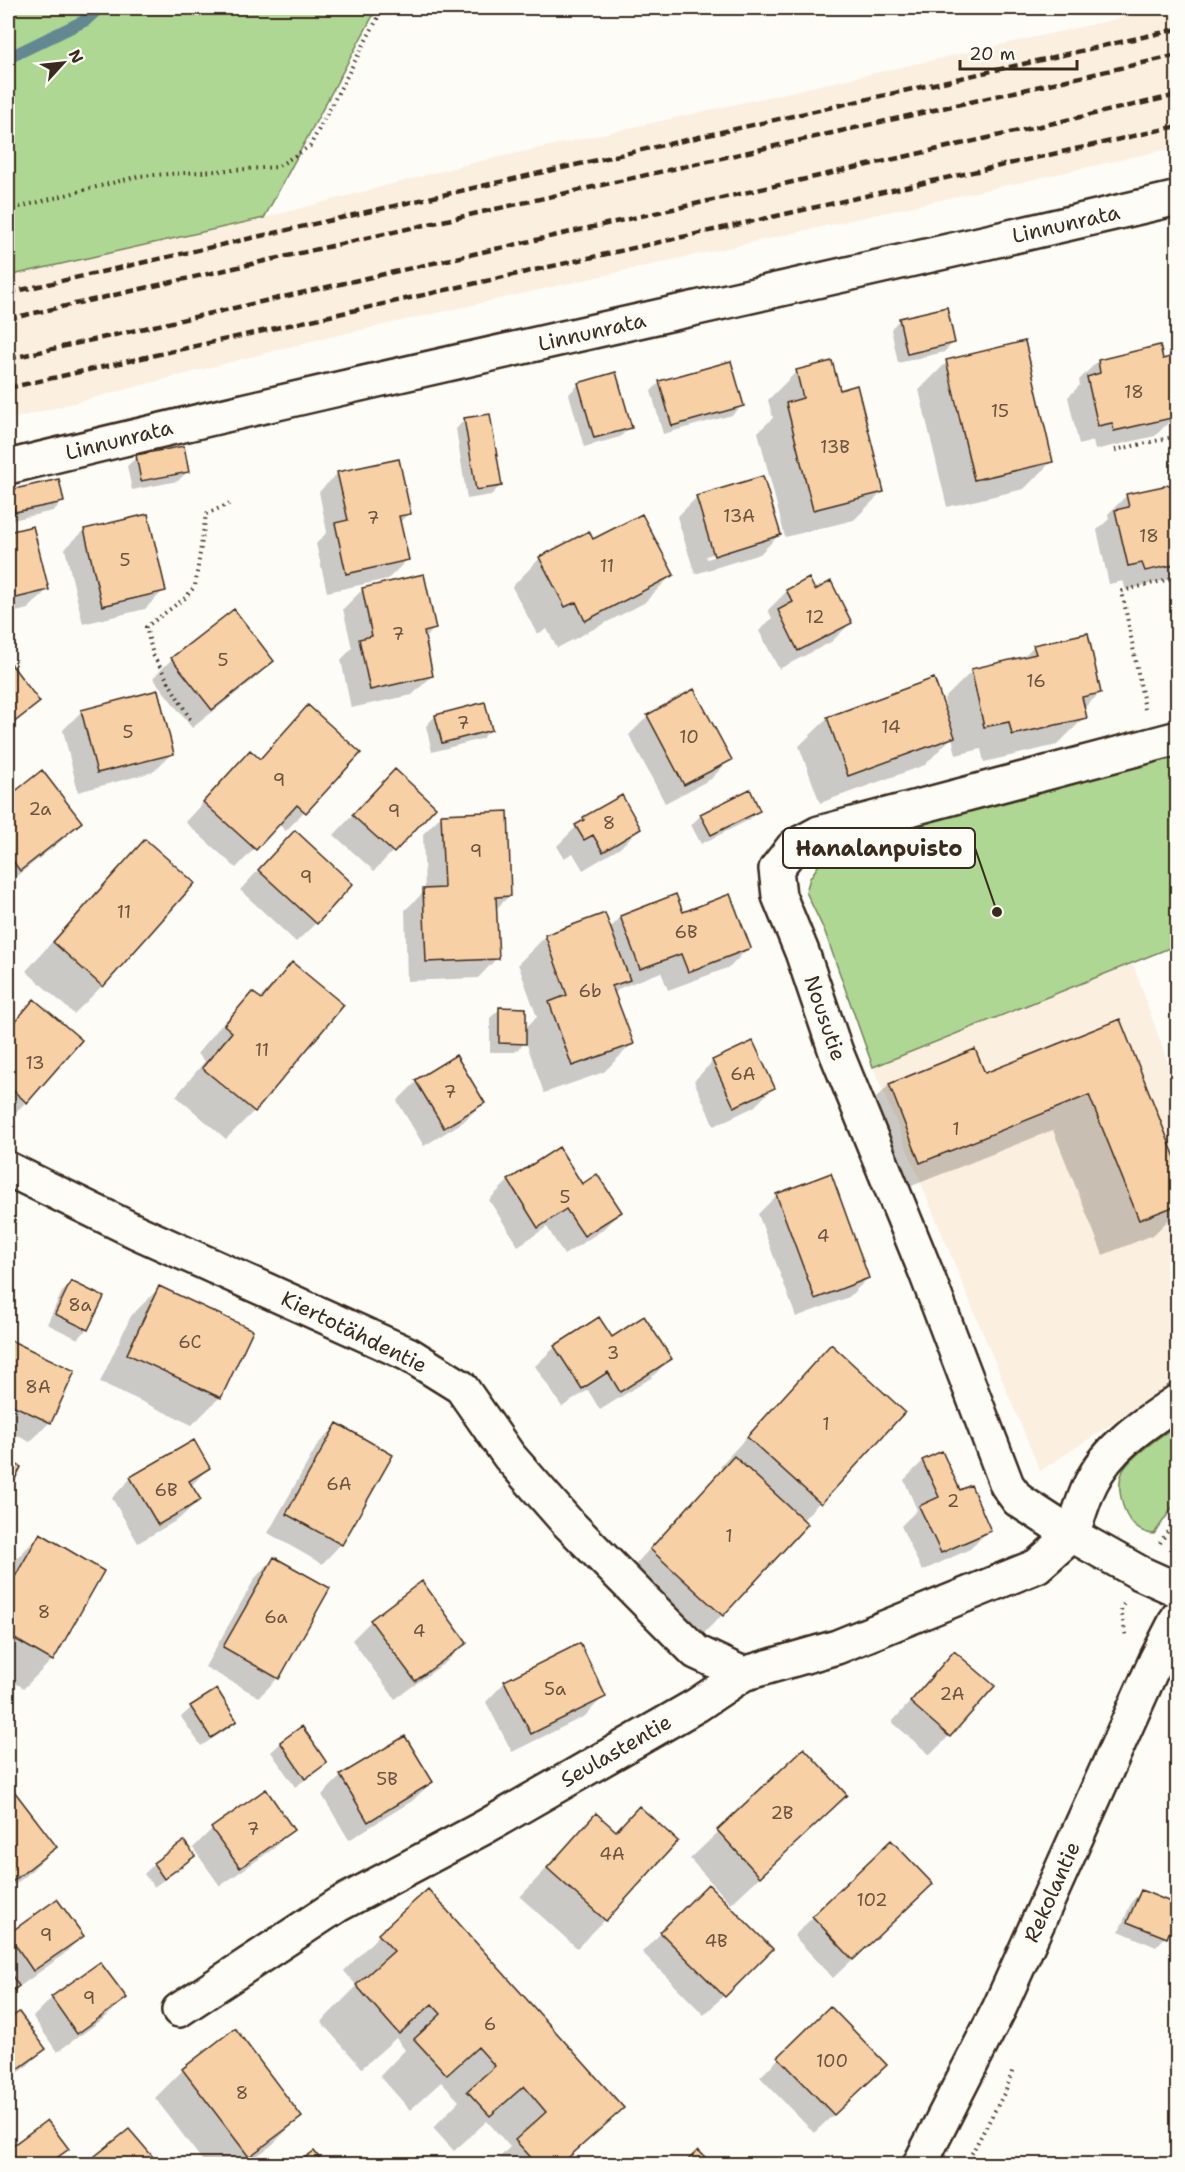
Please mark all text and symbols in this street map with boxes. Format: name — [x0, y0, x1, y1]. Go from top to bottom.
north arrow — [33, 33, 93, 93]
scale bar — [960, 33, 1077, 71]
text: 20 m — [969, 42, 1015, 66]
text: N — [64, 46, 88, 67]
street label: Linnunrata — [1009, 198, 1123, 250]
street label: Linnunrata — [535, 306, 649, 358]
house number: 18 — [1124, 380, 1144, 404]
house number: 15 — [991, 399, 1009, 423]
street label: Linnunrata — [62, 413, 176, 467]
house number: 13B — [820, 435, 850, 459]
house number: 13A — [723, 504, 755, 528]
house number: 7 — [367, 506, 379, 530]
house number: 18 — [1139, 524, 1159, 548]
house number: 5 — [119, 548, 131, 572]
house number: 11 — [600, 554, 614, 578]
house number: 12 — [805, 605, 825, 629]
house number: 7 — [392, 622, 404, 646]
house number: 5 — [217, 648, 229, 672]
house number: 16 — [1026, 669, 1046, 693]
house number: 7 — [457, 711, 469, 735]
house number: 14 — [881, 715, 901, 739]
house number: 5 — [122, 720, 134, 744]
house number: 10 — [679, 725, 699, 749]
house number: 9 — [273, 768, 285, 792]
house number: 2a — [28, 797, 52, 821]
house number: 9 — [388, 799, 400, 823]
house number: 8 — [603, 811, 615, 835]
callout: Hanalanpuisto — [783, 828, 975, 868]
text: Hanalanpuisto — [795, 834, 963, 863]
house number: 9 — [470, 839, 482, 863]
house number: 9 — [300, 865, 312, 889]
house number: 11 — [117, 900, 131, 924]
house number: 6B — [674, 920, 698, 944]
street label: Nousutie — [797, 972, 853, 1064]
house number: 6b — [578, 979, 602, 1003]
house number: 11 — [255, 1038, 269, 1062]
house number: 13 — [25, 1051, 45, 1075]
house number: 6A — [730, 1062, 756, 1086]
house number: 7 — [444, 1080, 456, 1104]
house number: 1 — [952, 1117, 960, 1141]
house number: 5 — [559, 1185, 571, 1209]
house number: 4 — [817, 1224, 829, 1248]
street label: Kiertotähdentie — [276, 1285, 432, 1379]
house number: 8a — [68, 1293, 92, 1317]
house number: 6C — [178, 1330, 202, 1354]
house number: 3 — [607, 1341, 619, 1365]
house number: 8A — [25, 1375, 51, 1399]
house number: 1 — [822, 1412, 830, 1436]
house number: 6A — [326, 1472, 352, 1496]
house number: 6B — [154, 1478, 178, 1502]
house number: 2 — [947, 1489, 959, 1513]
house number: 1 — [725, 1524, 733, 1548]
house number: 8 — [38, 1600, 50, 1624]
house number: 6a — [264, 1605, 288, 1629]
house number: 4 — [413, 1619, 425, 1643]
house number: 5a — [544, 1677, 566, 1701]
house number: 2A — [940, 1682, 964, 1706]
street label: Seulastentie — [555, 1708, 677, 1794]
house number: 5B — [376, 1767, 398, 1791]
house number: 2B — [771, 1801, 793, 1825]
house number: 7 — [247, 1817, 259, 1841]
street label: Rekolantie — [1017, 1837, 1087, 1947]
house number: 4A — [599, 1842, 625, 1866]
house number: 102 — [856, 1888, 888, 1912]
house number: 9 — [40, 1923, 52, 1947]
house number: 4B — [704, 1929, 728, 1953]
house number: 9 — [83, 1986, 95, 2010]
house number: 6 — [484, 2012, 496, 2036]
house number: 100 — [816, 2049, 848, 2073]
house number: 8 — [236, 2081, 248, 2105]

